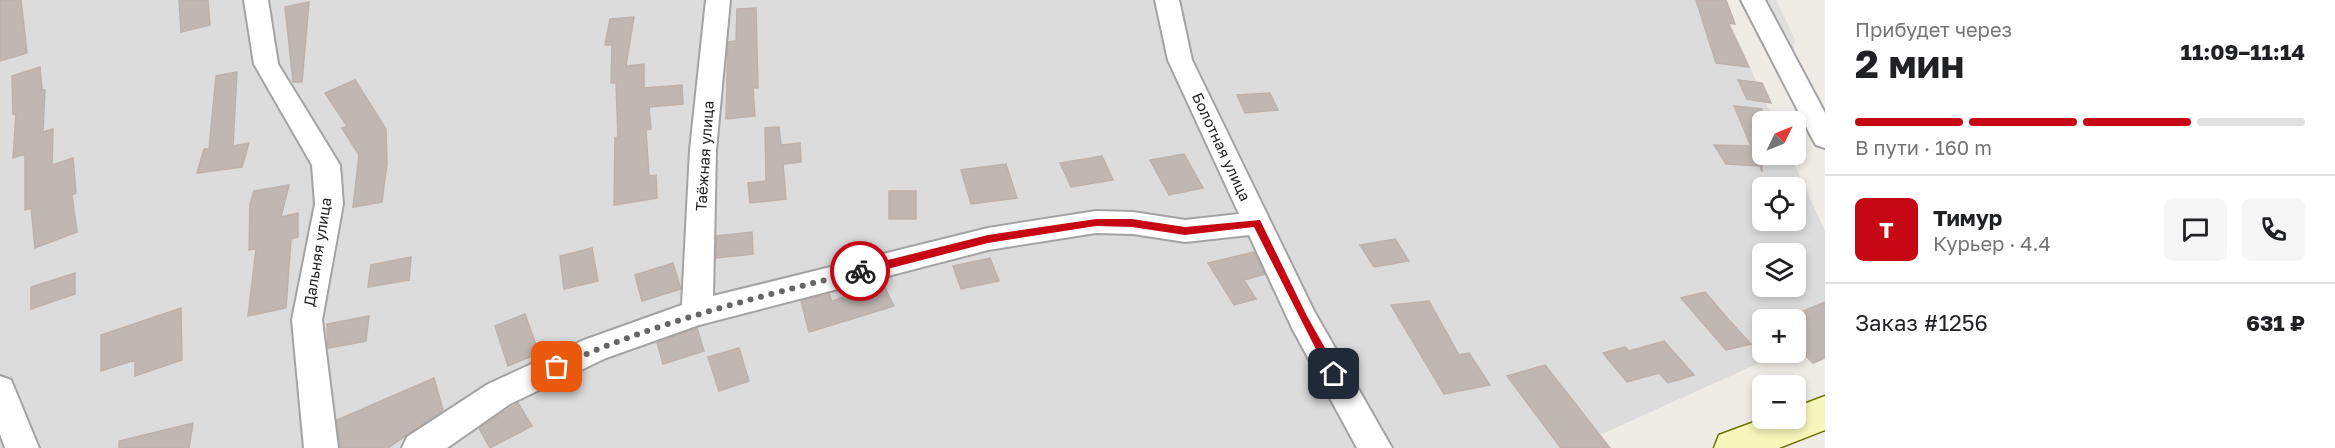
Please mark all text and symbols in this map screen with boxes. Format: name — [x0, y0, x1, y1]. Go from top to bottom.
text: Прибудет через — [1855, 17, 2012, 41]
text: 11:09–11:14 — [2181, 38, 2305, 65]
text: 2 мин — [1855, 40, 1964, 87]
street label: Болотная улица — [1189, 89, 1255, 204]
street label: Таёжная улица — [691, 100, 717, 212]
north arrow — [1752, 111, 1806, 165]
map controls — [1752, 111, 1806, 429]
text: В пути · 160 m — [1855, 135, 1992, 159]
button: locate — [1752, 177, 1806, 231]
street label: Дальняя улица — [300, 196, 335, 308]
button: chat — [2164, 198, 2227, 261]
button: phone — [2242, 198, 2305, 261]
text: Тимур — [1933, 204, 2002, 231]
text: Т — [1879, 216, 1894, 243]
text: Курьер · 4.4 — [1933, 231, 2051, 255]
courier — [830, 241, 890, 301]
button: layers — [1752, 243, 1806, 297]
icon: bike — [844, 255, 877, 288]
button: + — [1752, 309, 1806, 363]
text: Заказ #1256 — [1855, 309, 1988, 336]
text: 631 ₽ — [2246, 309, 2305, 336]
pin — [531, 341, 582, 392]
pin — [1308, 348, 1359, 399]
icon: bag — [540, 350, 573, 383]
icon: home — [1317, 357, 1350, 390]
button: − — [1752, 375, 1806, 429]

